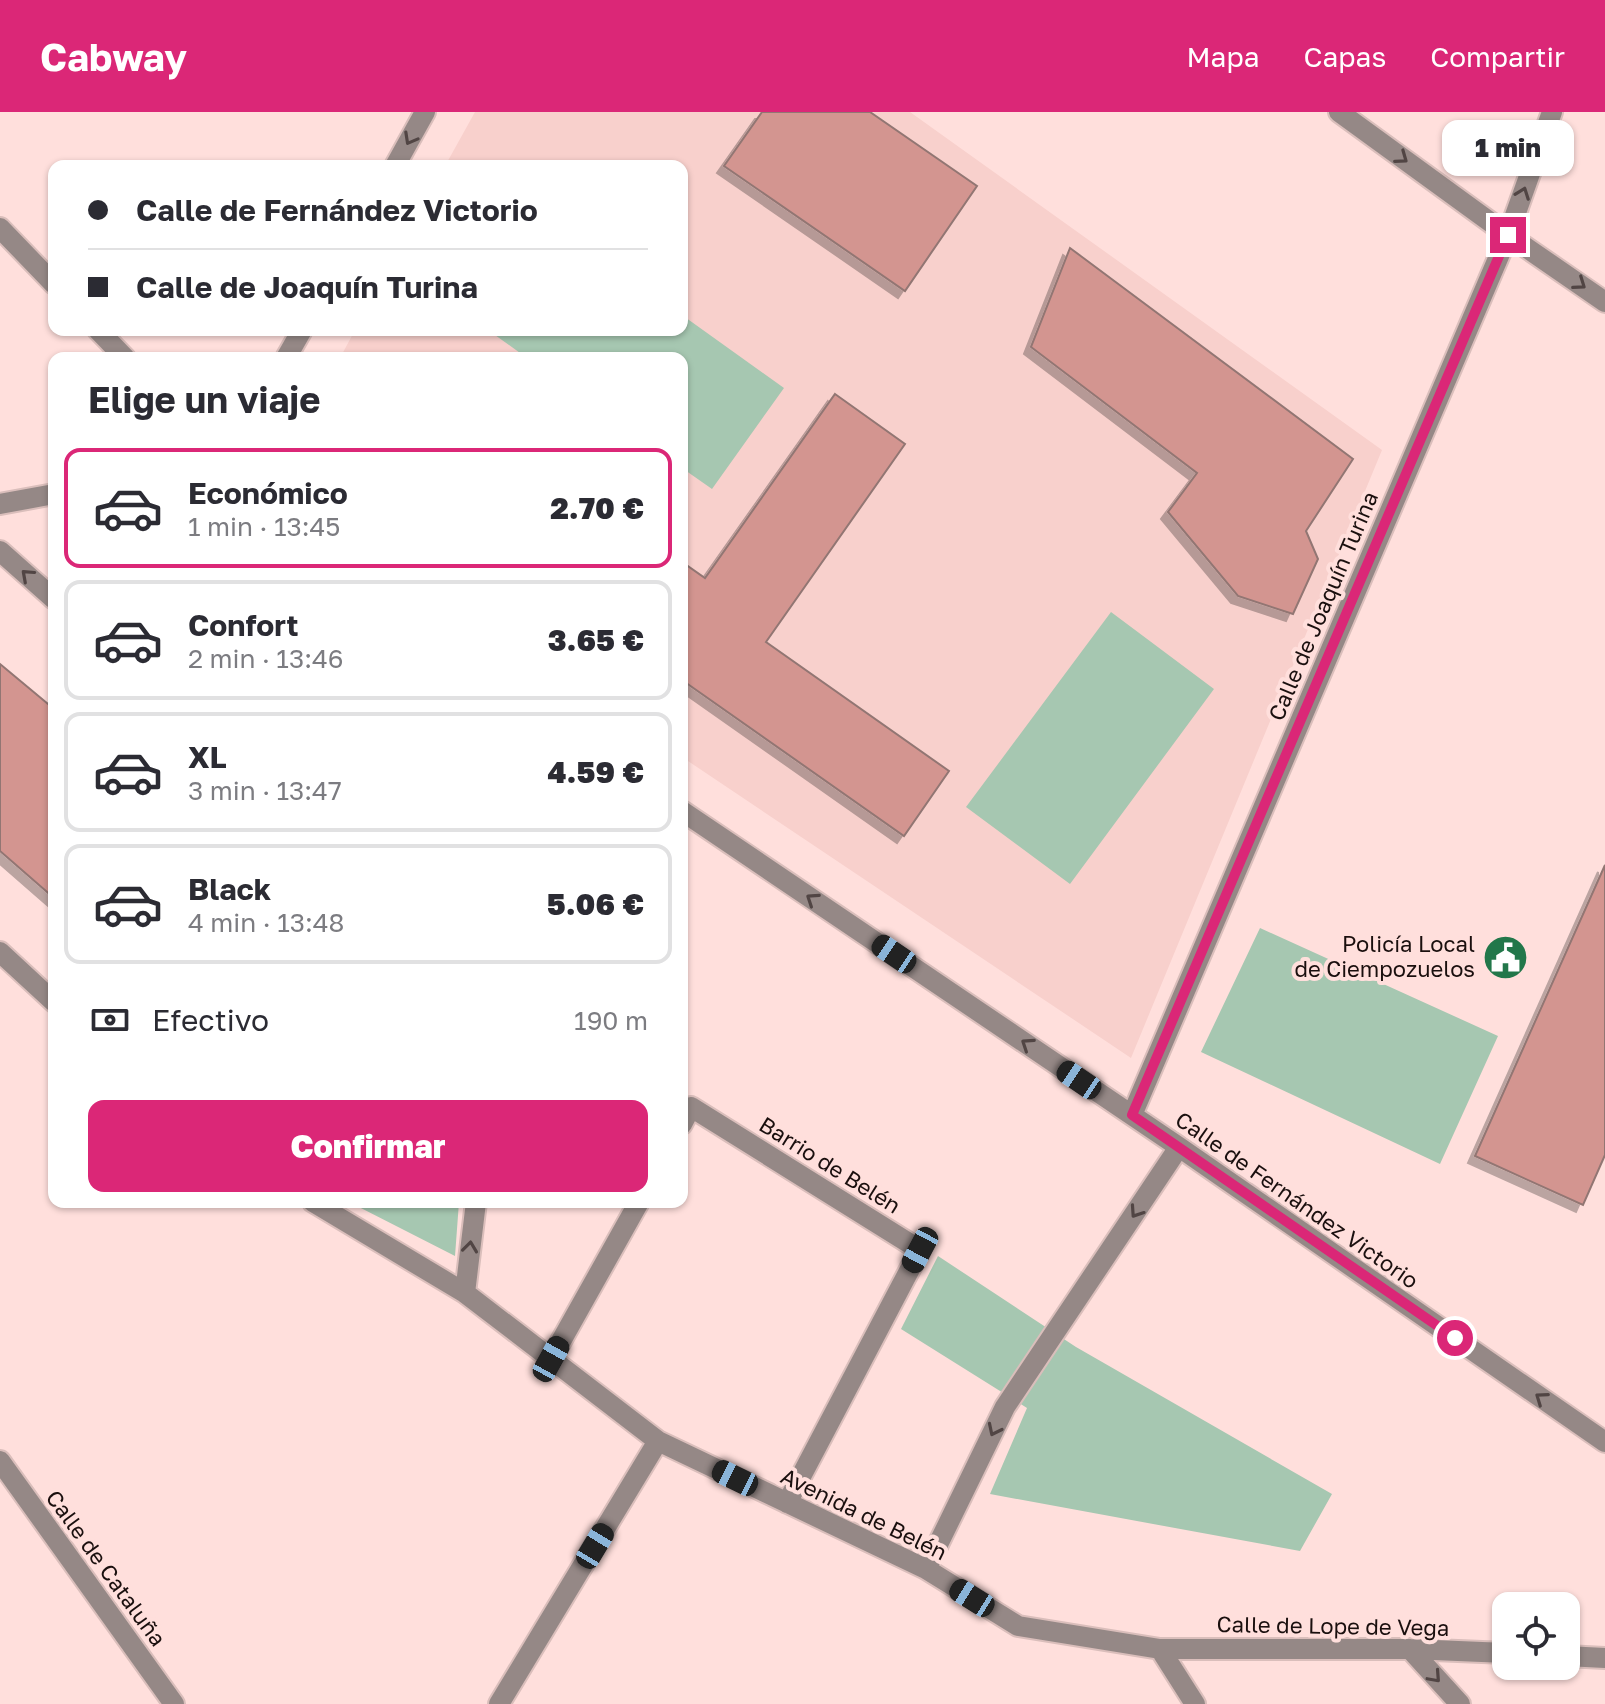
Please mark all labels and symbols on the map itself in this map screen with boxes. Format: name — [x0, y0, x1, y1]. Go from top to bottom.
callout: 1 min — [1442, 119, 1574, 175]
one-way arrow — [404, 130, 420, 145]
one-way arrow — [1394, 148, 1408, 163]
one-way arrow — [1513, 187, 1530, 201]
route end — [1490, 217, 1526, 253]
one-way arrow — [1571, 274, 1585, 289]
street label: Calle de Joaquín Turina — [1262, 487, 1383, 724]
one-way arrow — [21, 570, 36, 585]
one-way arrow — [806, 893, 820, 908]
place label: Policía Local de Ciempozuelos — [1294, 930, 1475, 982]
car — [867, 931, 921, 977]
public building icon: Policía Local de Ciempozuelos — [1482, 933, 1530, 981]
one-way arrow — [1021, 1039, 1035, 1054]
car — [1052, 1057, 1106, 1103]
street label: Calle de Fernández Victorio — [1171, 1105, 1424, 1294]
street label: Barrio de Belén — [755, 1110, 906, 1219]
one-way arrow — [1131, 1204, 1146, 1218]
car — [898, 1223, 942, 1277]
one-way arrow — [462, 1241, 479, 1254]
route start — [1437, 1320, 1473, 1356]
car — [529, 1332, 573, 1386]
one-way arrow — [1535, 1393, 1549, 1408]
one-way arrow — [988, 1421, 1004, 1436]
car — [708, 1457, 762, 1499]
street label: Avenida de Belén — [777, 1462, 952, 1565]
street label: Calle de Cataluña — [41, 1485, 172, 1651]
car — [572, 1519, 618, 1573]
car — [945, 1575, 999, 1621]
street label: Calle de Lope de Vega — [1217, 1610, 1450, 1641]
one-way arrow — [1426, 1667, 1440, 1682]

